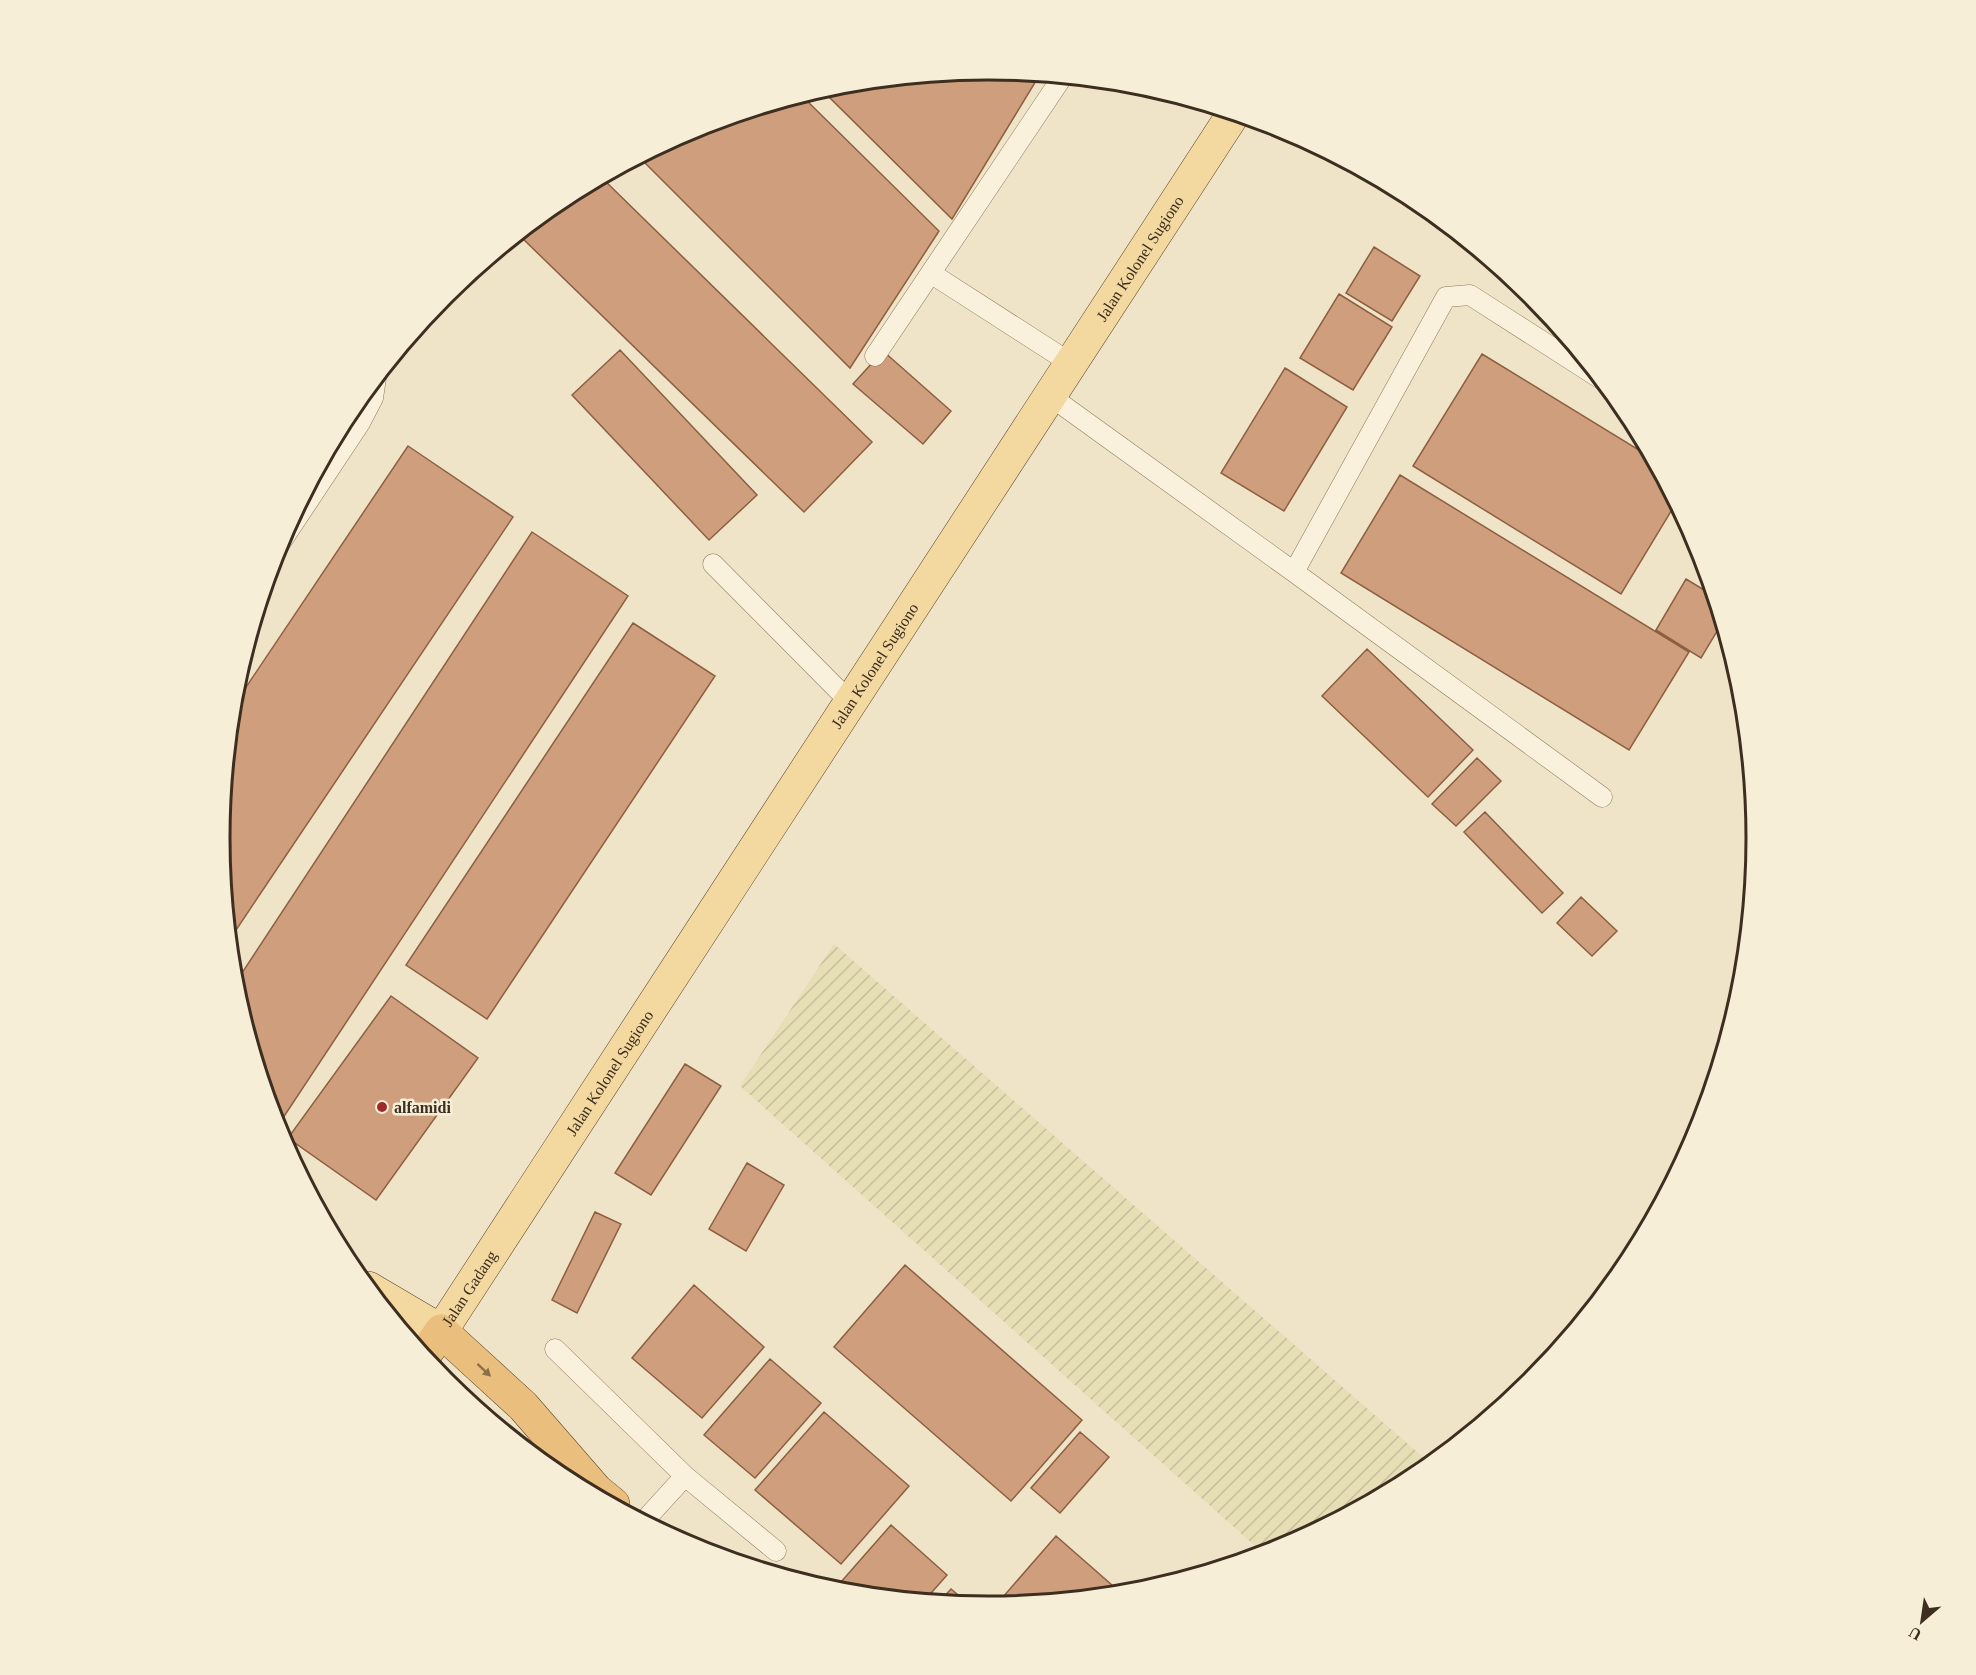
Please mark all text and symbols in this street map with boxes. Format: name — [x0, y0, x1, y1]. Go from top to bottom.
street label: Jalan Kolonel Sugiono — [1093, 192, 1186, 324]
street label: Jalan Kolonel Sugiono — [827, 600, 921, 731]
street label: Jalan Kolonel Sugiono — [562, 1007, 656, 1138]
place label: alfamidi — [394, 1099, 451, 1116]
marker: alfamidi — [375, 1100, 389, 1114]
street label: Jalan Gadang — [438, 1247, 501, 1329]
one-way arrow — [476, 1363, 491, 1376]
north arrow — [1892, 1591, 1952, 1651]
text: U — [1905, 1623, 1924, 1644]

